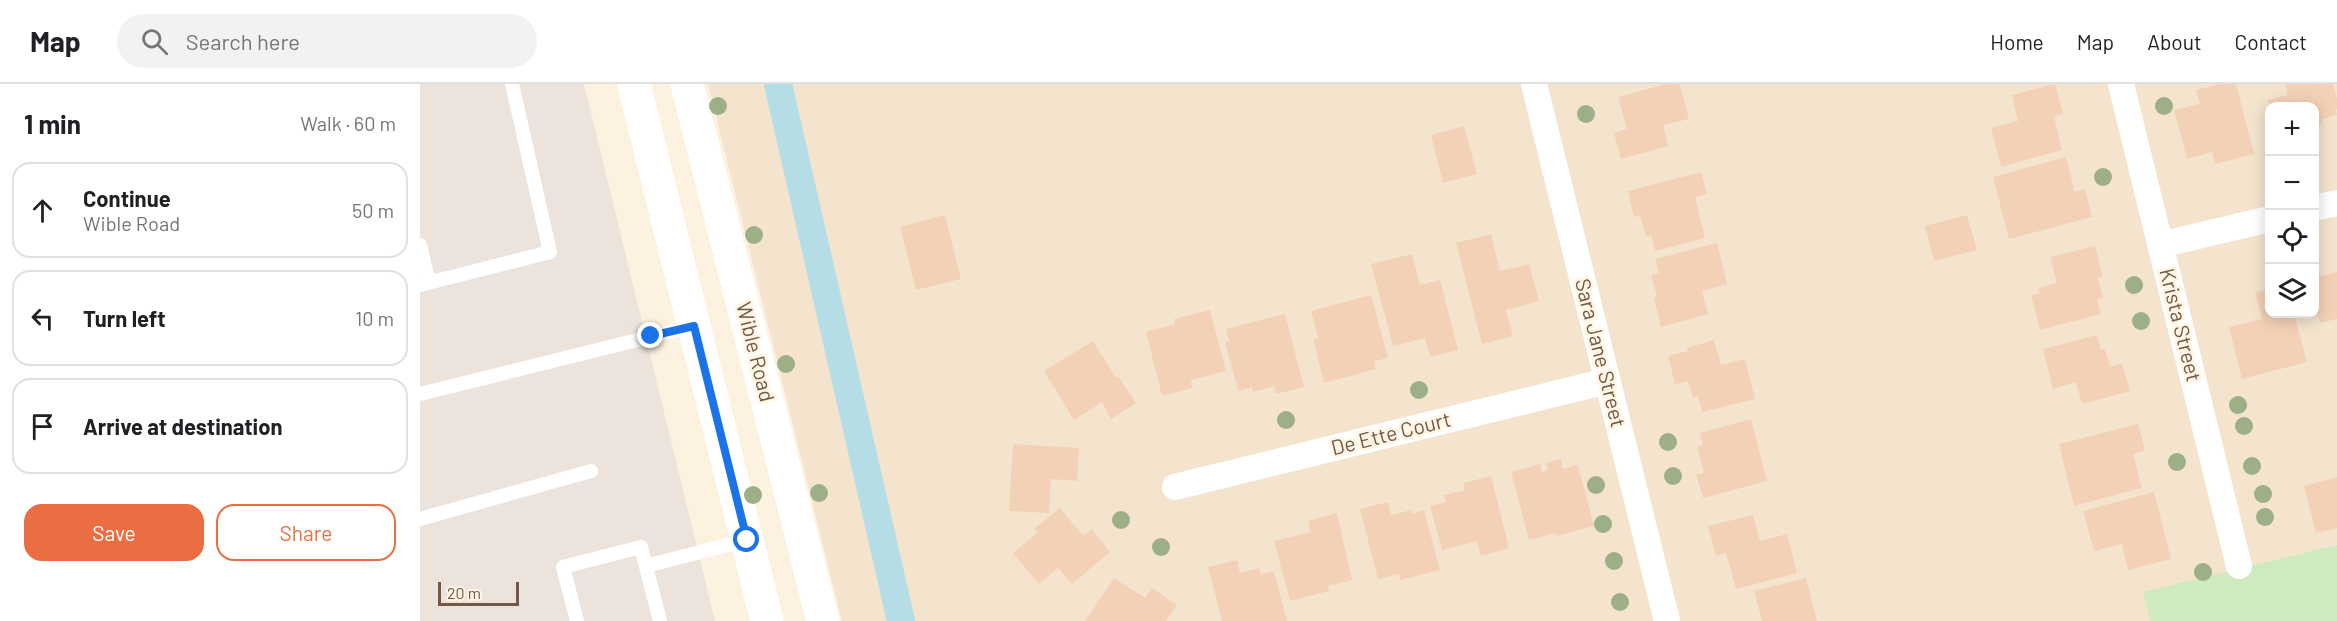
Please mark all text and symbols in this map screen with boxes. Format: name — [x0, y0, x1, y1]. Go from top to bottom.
search box — [117, 14, 537, 68]
text: Map — [30, 24, 81, 58]
icon: search — [138, 25, 171, 58]
text: Search here — [186, 28, 300, 54]
text: Home — [1990, 29, 2044, 54]
text: Map — [2077, 29, 2114, 54]
text: About — [2147, 29, 2202, 54]
text: Contact — [2235, 29, 2307, 54]
map controls — [2265, 102, 2319, 318]
button: + — [2265, 102, 2319, 156]
text: 1 min — [24, 108, 81, 139]
text: Walk · 60 m — [300, 111, 396, 135]
button: − — [2265, 156, 2319, 210]
text: Continue — [83, 185, 171, 211]
icon: ahead — [26, 194, 59, 227]
text: 50 m — [352, 198, 394, 222]
button: locate — [2265, 210, 2319, 264]
text: Wible Road — [83, 211, 180, 235]
button: layers — [2265, 264, 2319, 318]
street label: Krista Street — [2155, 265, 2208, 384]
street label: Sara Jane Street — [1571, 276, 1632, 430]
street label: Wible Road — [732, 299, 781, 404]
icon: left — [26, 302, 59, 335]
text: Turn left — [83, 305, 166, 331]
text: 10 m — [355, 306, 394, 330]
route end — [637, 322, 663, 348]
street label: De Ette Court — [1328, 406, 1453, 459]
icon: arrive — [26, 410, 59, 443]
text: Arrive at destination — [83, 413, 282, 439]
button: Save — [24, 504, 204, 561]
button: Share — [216, 504, 396, 561]
route start — [733, 526, 759, 552]
scale bar — [438, 579, 519, 606]
text: 20 m — [447, 583, 481, 602]

